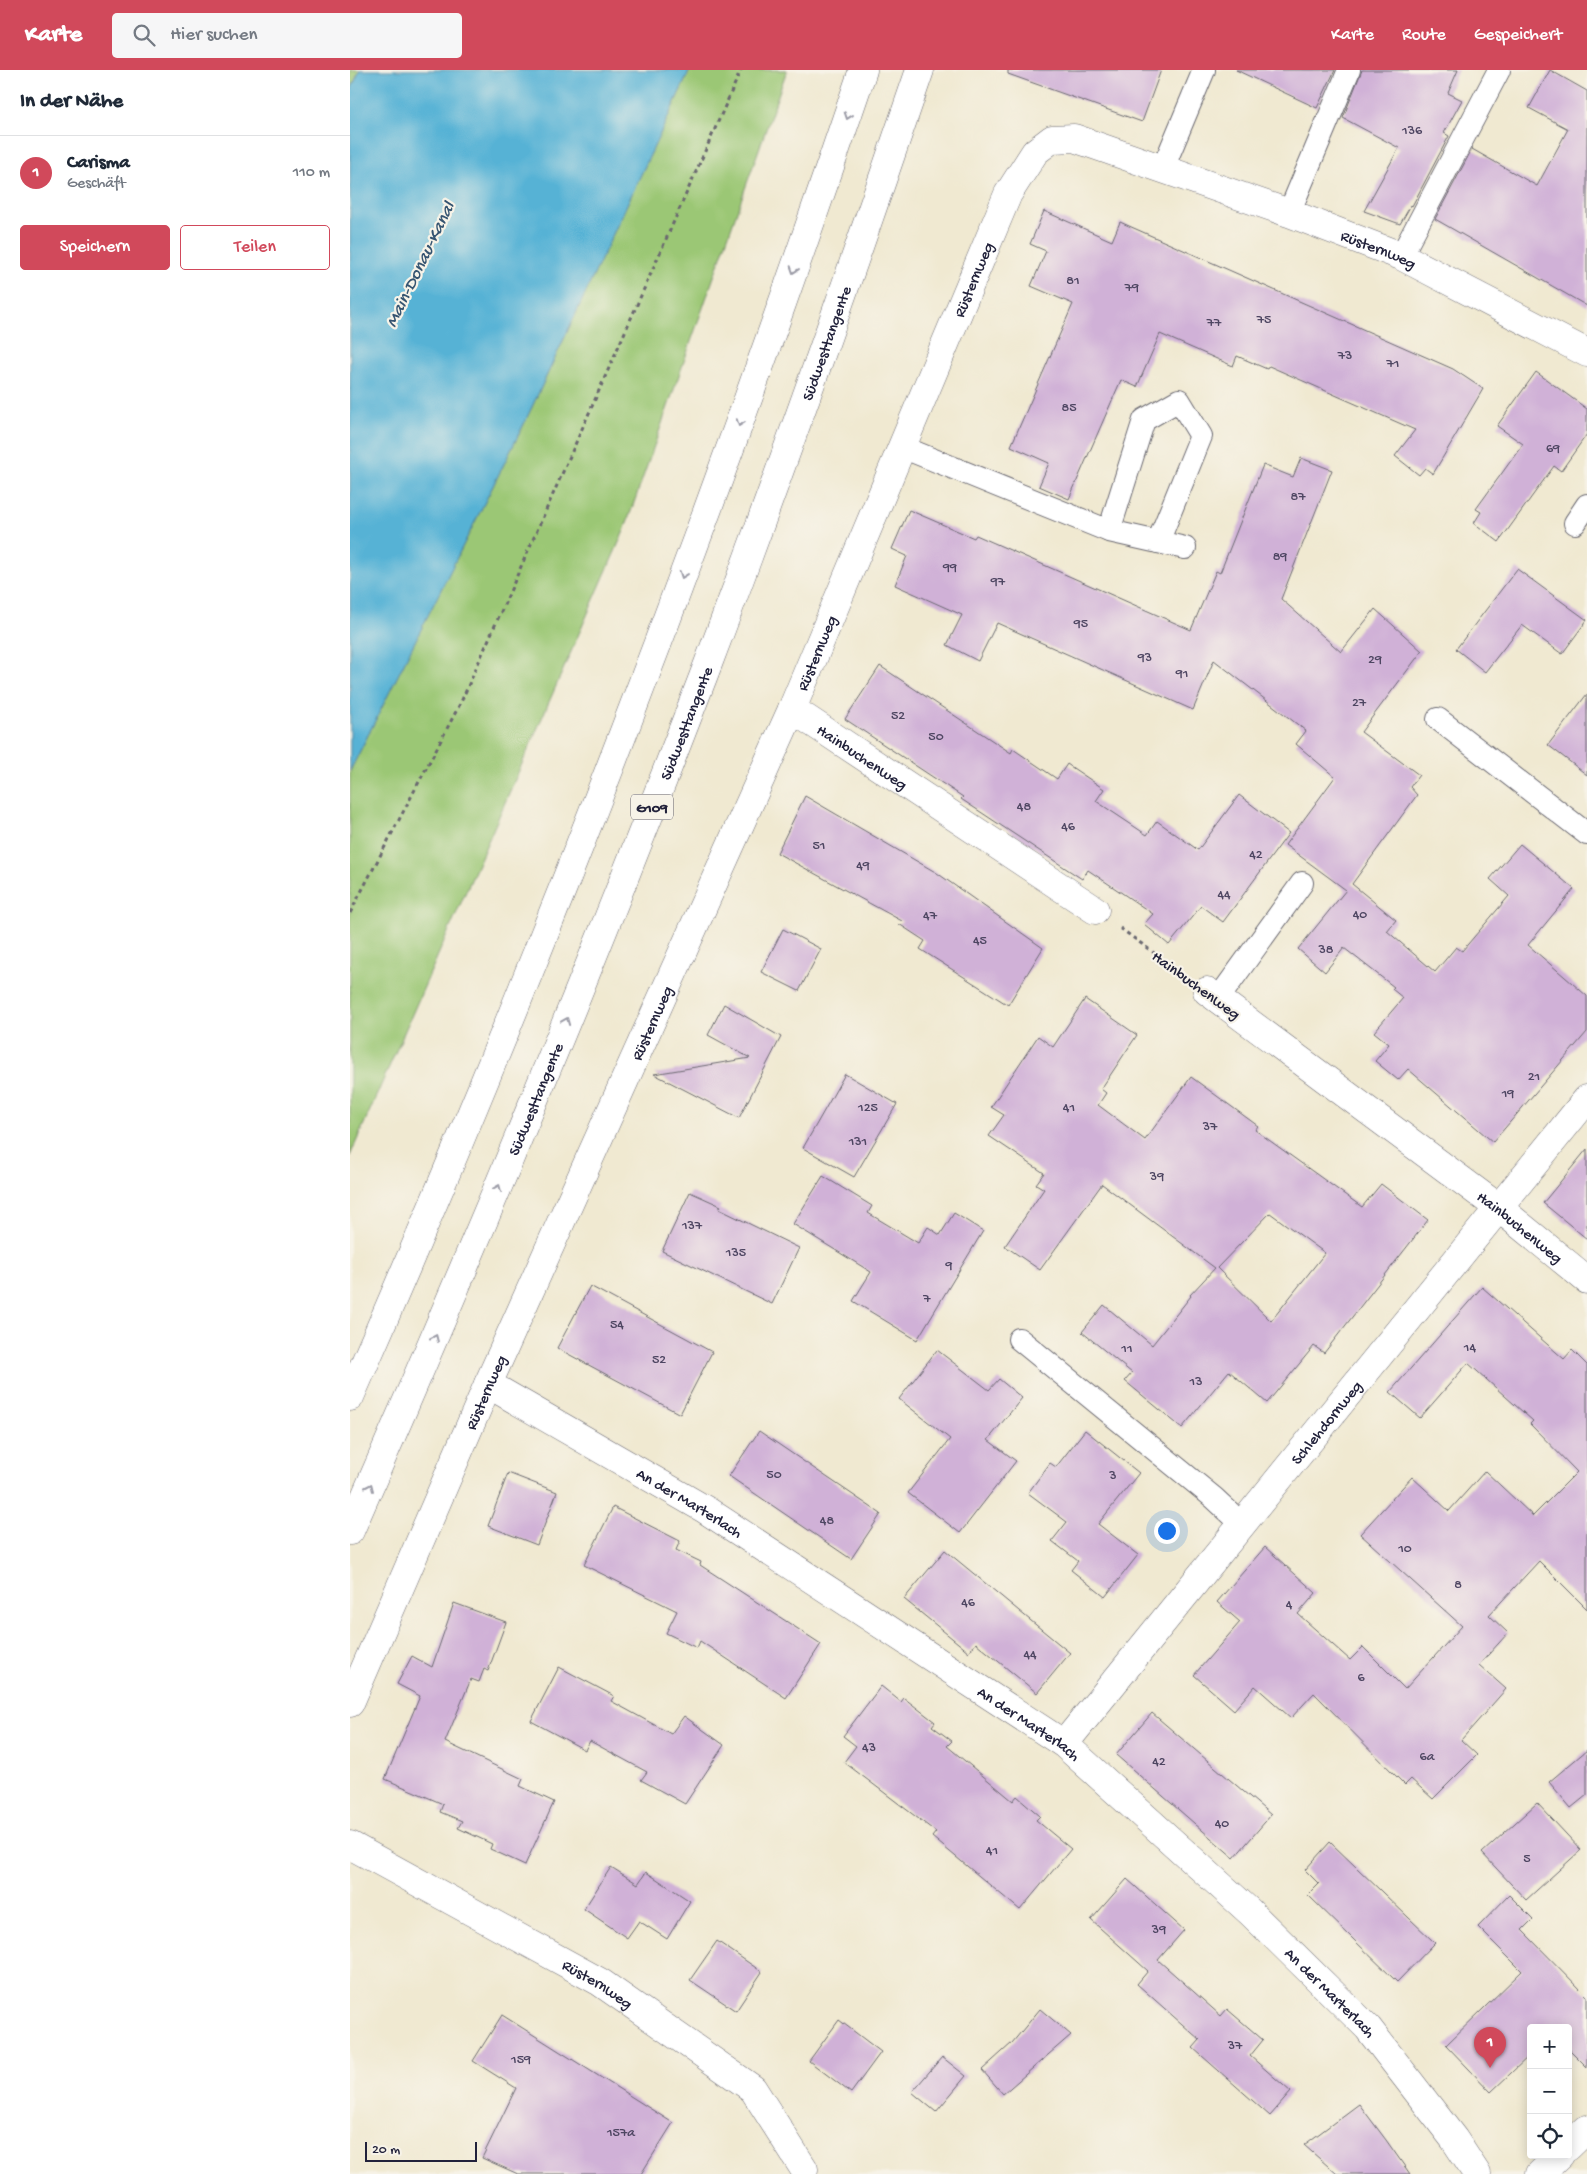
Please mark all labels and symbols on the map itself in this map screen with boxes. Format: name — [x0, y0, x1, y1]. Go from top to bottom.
one-way arrow — [843, 111, 853, 120]
house number: 136 — [1401, 123, 1423, 140]
water label: Main-Donau-Kanal — [382, 198, 461, 331]
street label: Rüsternweg — [1337, 228, 1418, 275]
street label: Rüsternweg — [951, 240, 1000, 321]
one-way arrow — [790, 265, 800, 273]
house number: 81 — [1066, 273, 1080, 290]
house number: 79 — [1124, 280, 1139, 297]
street label: Südwesttangente — [800, 284, 858, 404]
house number: 75 — [1256, 312, 1271, 329]
house number: 77 — [1206, 315, 1222, 332]
house number: 73 — [1337, 348, 1352, 365]
house number: 71 — [1386, 356, 1399, 373]
house number: 85 — [1061, 400, 1077, 417]
one-way arrow — [736, 418, 746, 427]
house number: 69 — [1546, 441, 1560, 458]
house number: 87 — [1291, 489, 1306, 506]
house number: 89 — [1273, 549, 1287, 566]
house number: 99 — [942, 560, 957, 577]
one-way arrow — [679, 570, 689, 579]
house number: 97 — [990, 574, 1006, 591]
street label: Rüsternweg — [795, 614, 843, 694]
house number: 95 — [1073, 616, 1088, 633]
house number: 93 — [1137, 650, 1152, 667]
house number: 29 — [1368, 652, 1382, 669]
street label: Südwesttangente — [658, 664, 719, 784]
house number: 91 — [1175, 666, 1188, 683]
house number: 27 — [1352, 695, 1367, 712]
house number: 52 — [891, 708, 905, 725]
street label: Hainbuchenweg — [812, 722, 910, 796]
house number: 50 — [928, 729, 944, 746]
road number: G109 — [631, 794, 673, 820]
house number: 48 — [1017, 799, 1031, 816]
house number: 46 — [1061, 819, 1076, 836]
house number: 51 — [812, 838, 826, 855]
house number: 42 — [1249, 847, 1263, 864]
house number: 49 — [856, 858, 870, 875]
house number: 44 — [1217, 887, 1231, 904]
house number: 40 — [1353, 907, 1367, 924]
house number: 47 — [923, 908, 938, 925]
house number: 45 — [973, 933, 987, 950]
house number: 38 — [1318, 942, 1334, 959]
street label: Hainbuchenweg — [1147, 948, 1243, 1025]
street label: Rüsternweg — [629, 984, 679, 1064]
one-way arrow — [561, 1018, 571, 1026]
street label: Südwesttangente — [506, 1040, 570, 1159]
house number: 21 — [1528, 1069, 1540, 1086]
house number: 19 — [1501, 1086, 1514, 1103]
house number: 125 — [857, 1100, 878, 1117]
house number: 41 — [1063, 1100, 1075, 1117]
house number: 37 — [1202, 1119, 1218, 1136]
house number: 131 — [848, 1134, 867, 1151]
house number: 39 — [1149, 1169, 1164, 1186]
one-way arrow — [491, 1184, 502, 1193]
street label: Hainbuchenweg — [1472, 1189, 1565, 1269]
house number: 137 — [681, 1218, 703, 1235]
house number: 135 — [725, 1245, 746, 1262]
house number: 9 — [944, 1258, 953, 1275]
house number: 7 — [922, 1291, 931, 1308]
house number: 54 — [610, 1317, 624, 1334]
one-way arrow — [429, 1334, 440, 1343]
house number: 14 — [1463, 1340, 1477, 1357]
house number: 11 — [1120, 1341, 1133, 1358]
house number: 52 — [652, 1352, 666, 1369]
street label: Rüsternweg — [463, 1353, 513, 1434]
house number: 13 — [1189, 1374, 1202, 1391]
street label: Schlehdornweg — [1288, 1378, 1368, 1470]
street label: An der Marterlach — [632, 1466, 745, 1544]
house number: 50 — [766, 1467, 782, 1484]
house number: 3 — [1108, 1468, 1117, 1485]
one-way arrow — [363, 1483, 374, 1492]
house number: 48 — [820, 1513, 834, 1530]
your location — [1154, 1518, 1180, 1544]
house number: 10 — [1397, 1541, 1412, 1558]
house number: 8 — [1454, 1577, 1462, 1594]
house number: 46 — [961, 1595, 976, 1612]
house number: 4 — [1286, 1597, 1293, 1614]
house number: 44 — [1023, 1647, 1037, 1664]
house number: 6 — [1357, 1670, 1365, 1687]
street label: An der Marterlach — [973, 1684, 1083, 1767]
house number: 43 — [862, 1740, 876, 1757]
house number: 6a — [1420, 1749, 1436, 1766]
house number: 42 — [1152, 1754, 1166, 1771]
house number: 40 — [1215, 1816, 1229, 1833]
house number: 41 — [986, 1843, 998, 1860]
house number: 5 — [1523, 1851, 1531, 1868]
house number: 39 — [1151, 1922, 1166, 1939]
street label: An der Marterlach — [1279, 1945, 1378, 2043]
street label: Rüsternweg — [558, 1957, 635, 2015]
pin: 1 — [1474, 2027, 1506, 2068]
house number: 37 — [1227, 2038, 1243, 2055]
house number: 159 — [510, 2052, 531, 2069]
house number: 157a — [606, 2125, 636, 2142]
scale bar — [365, 2139, 478, 2162]

